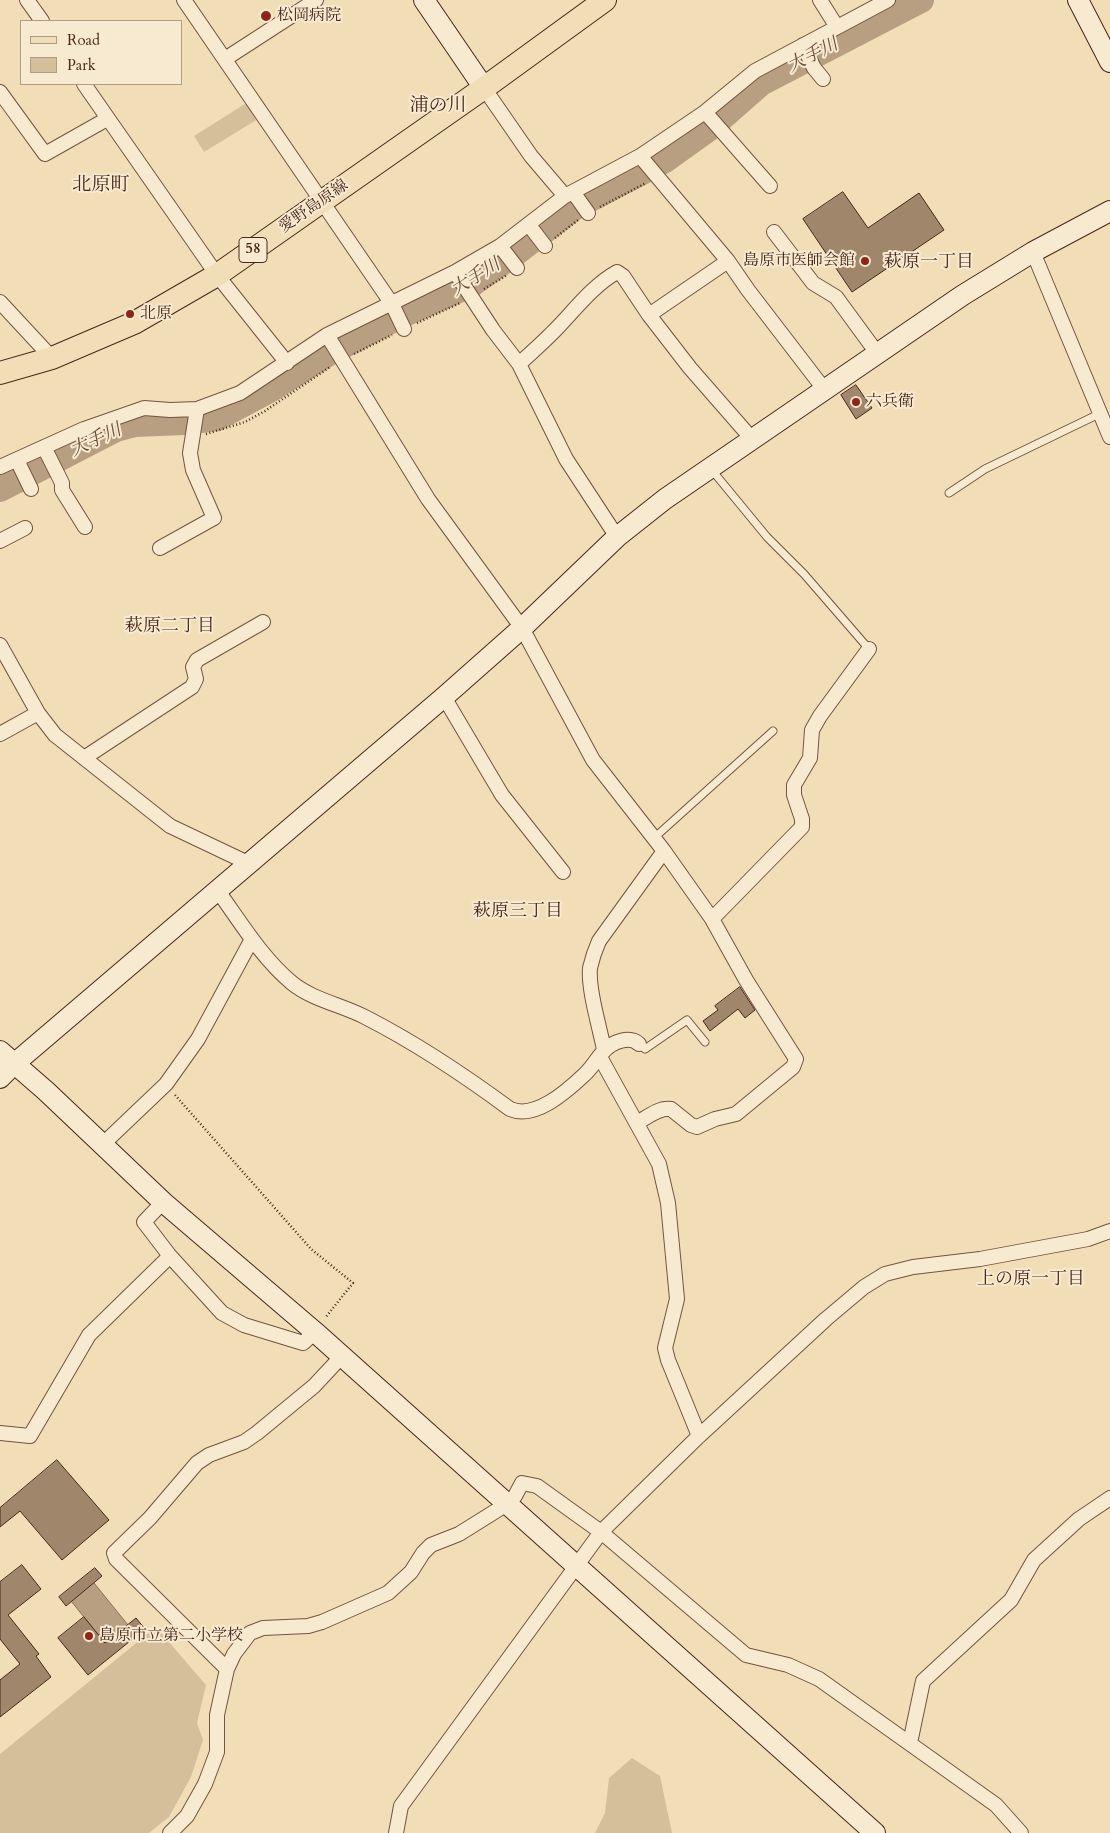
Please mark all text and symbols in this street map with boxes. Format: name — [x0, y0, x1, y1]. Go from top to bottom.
place label: 松岡病院 — [277, 6, 341, 26]
marker: 松岡病院 — [259, 9, 273, 23]
legend — [20, 20, 182, 85]
text: Road — [67, 30, 100, 50]
water label: 大手川 — [784, 34, 842, 78]
text: Park — [67, 55, 96, 75]
district label: 浦の川 — [410, 96, 466, 118]
district label: 北原町 — [73, 175, 129, 197]
street label: 愛野島原線 — [276, 176, 352, 238]
road number: 58 — [239, 238, 267, 262]
place label: 島原市医師会館 — [743, 251, 855, 271]
district label: 萩原一丁目 — [884, 252, 974, 274]
water label: 大手川 — [447, 255, 505, 301]
marker: 島原市医師会館 — [859, 255, 871, 267]
place label: 北原 — [140, 304, 172, 324]
marker: 北原 — [124, 308, 136, 320]
place label: 六兵衛 — [866, 392, 914, 412]
marker: 六兵衛 — [850, 396, 862, 408]
water label: 大手川 — [67, 420, 125, 462]
district label: 萩原二丁目 — [125, 616, 215, 638]
district label: 萩原三丁目 — [473, 901, 563, 923]
district label: 上の原一丁目 — [977, 1269, 1085, 1291]
place label: 島原市立第二小学校 — [99, 1626, 243, 1646]
marker: 島原市立第二小学校 — [83, 1630, 95, 1642]

